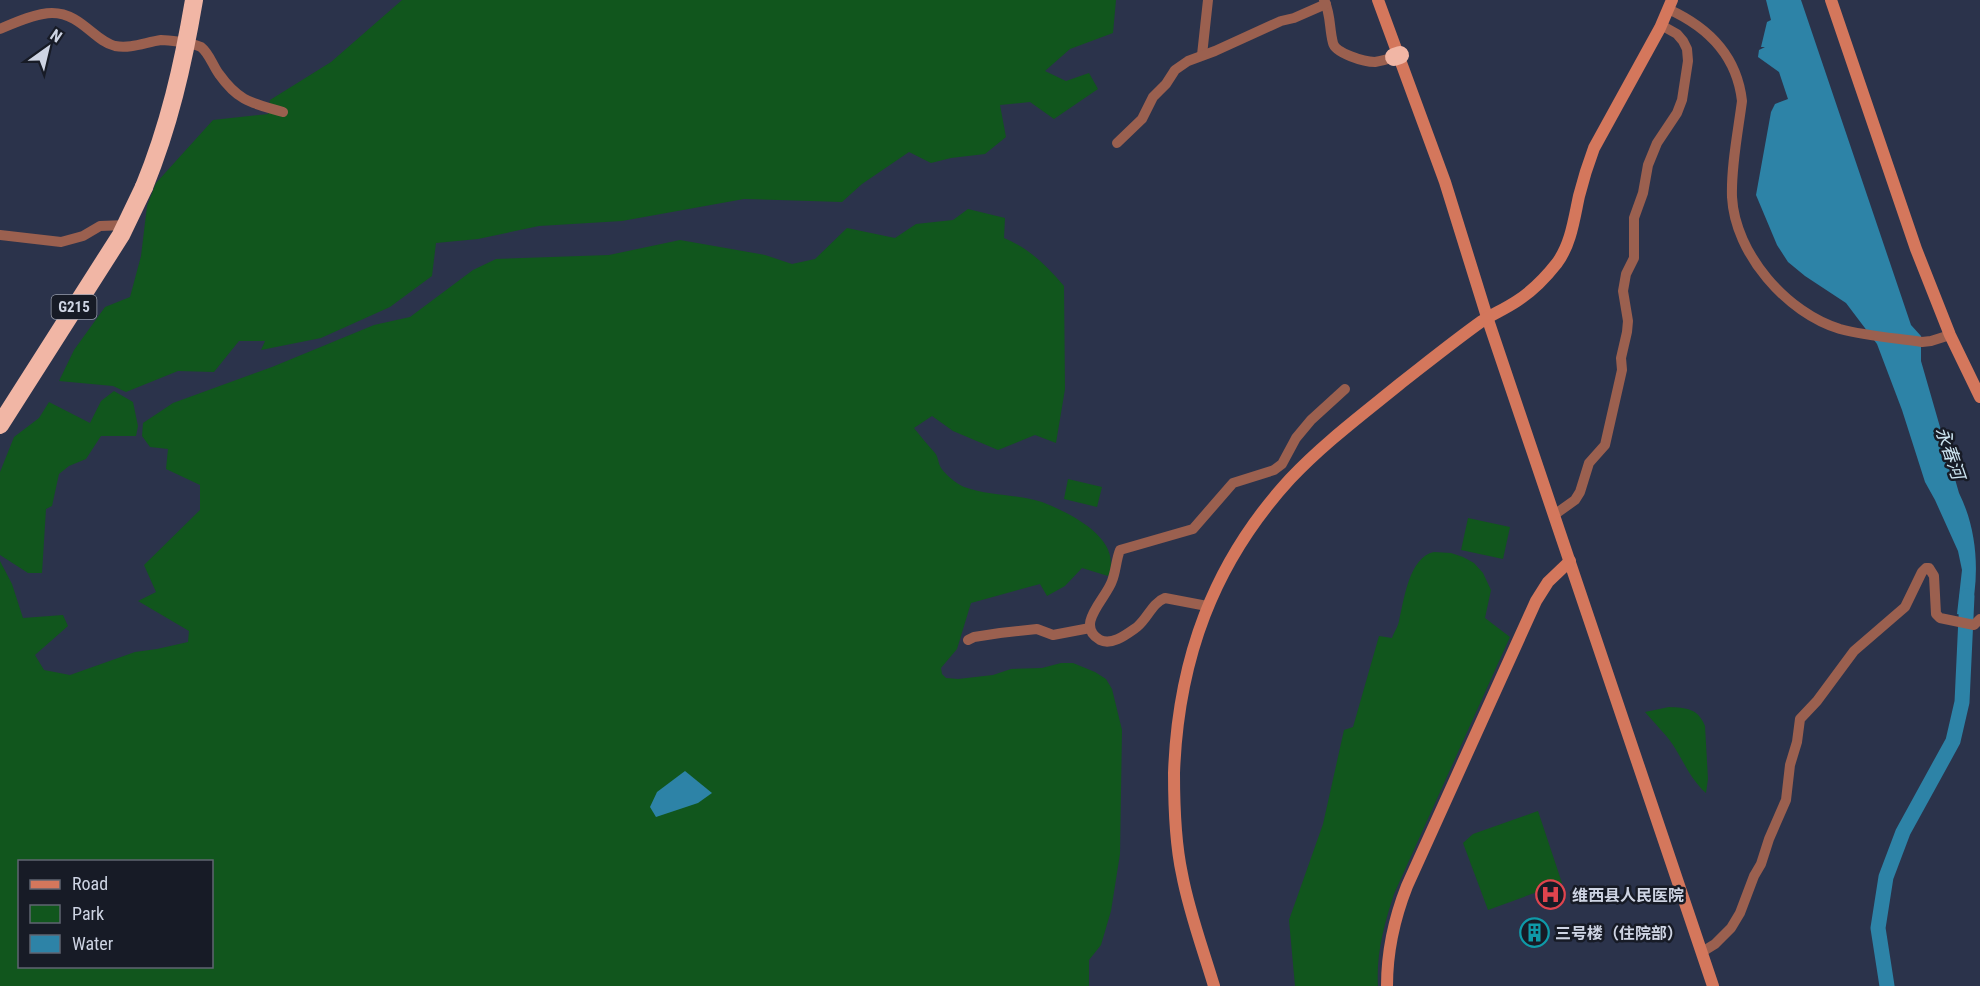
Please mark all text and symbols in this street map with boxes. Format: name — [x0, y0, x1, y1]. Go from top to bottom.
north arrow — [18, 18, 78, 78]
text: N — [47, 25, 65, 47]
road number: G215 — [52, 295, 97, 319]
water label: 永春河 — [1932, 424, 1970, 485]
legend — [18, 860, 213, 968]
text: Road — [72, 873, 108, 894]
hospital icon: 维西县人民医院 — [1535, 879, 1567, 911]
place label: 维西县人民医院 — [1572, 886, 1684, 905]
text: Park — [72, 903, 104, 924]
building icon: 三号楼（住院部） — [1518, 917, 1550, 949]
place label: 三号楼（住院部） — [1555, 924, 1683, 943]
text: Water — [72, 933, 114, 954]

